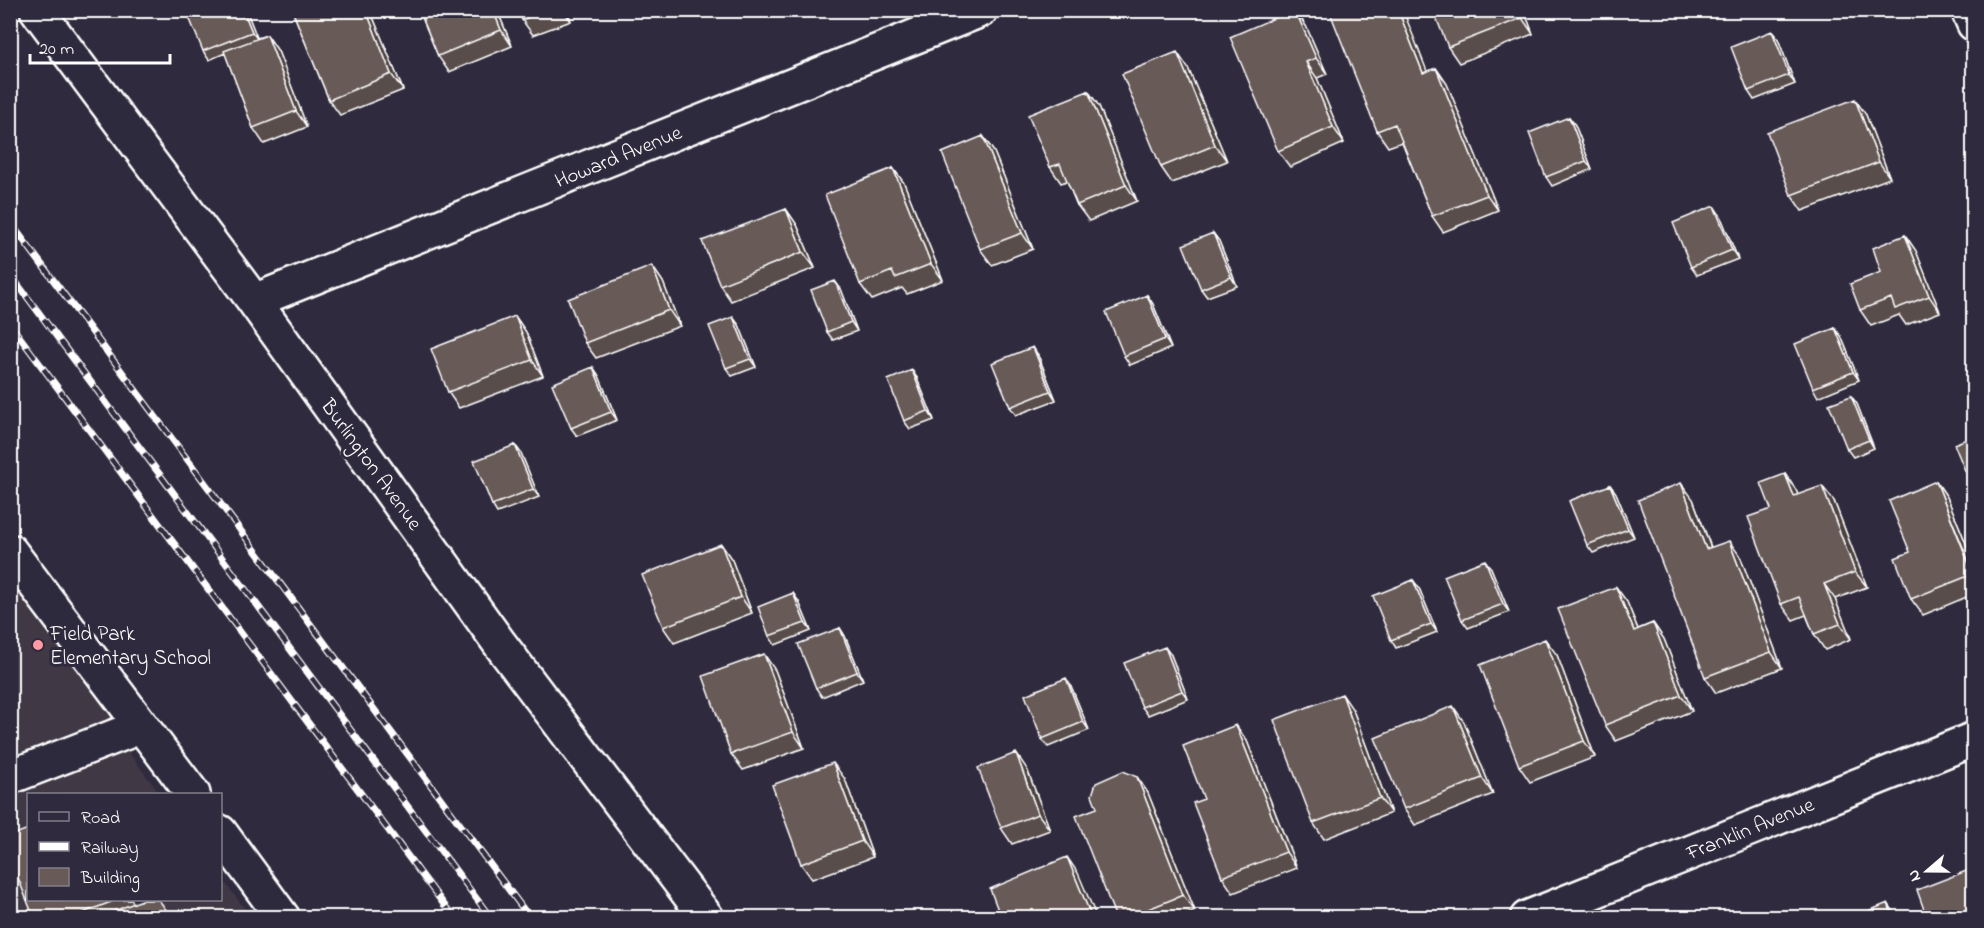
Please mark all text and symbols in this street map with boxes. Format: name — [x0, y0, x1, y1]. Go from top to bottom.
scale bar — [30, 27, 170, 65]
text: 20 m — [39, 37, 74, 63]
street label: Howard Avenue — [551, 119, 687, 197]
street label: Burlington Avenue — [310, 392, 429, 539]
place label: Field Park Elementary School — [49, 620, 211, 676]
marker: Field Park Elementary School — [31, 638, 45, 652]
street label: Franklin Avenue — [1682, 790, 1820, 869]
legend — [27, 793, 222, 901]
text: Road — [81, 806, 120, 832]
text: Railway — [81, 836, 138, 862]
north arrow — [1897, 841, 1957, 901]
text: Building — [80, 866, 140, 893]
text: N — [1902, 866, 1928, 885]

